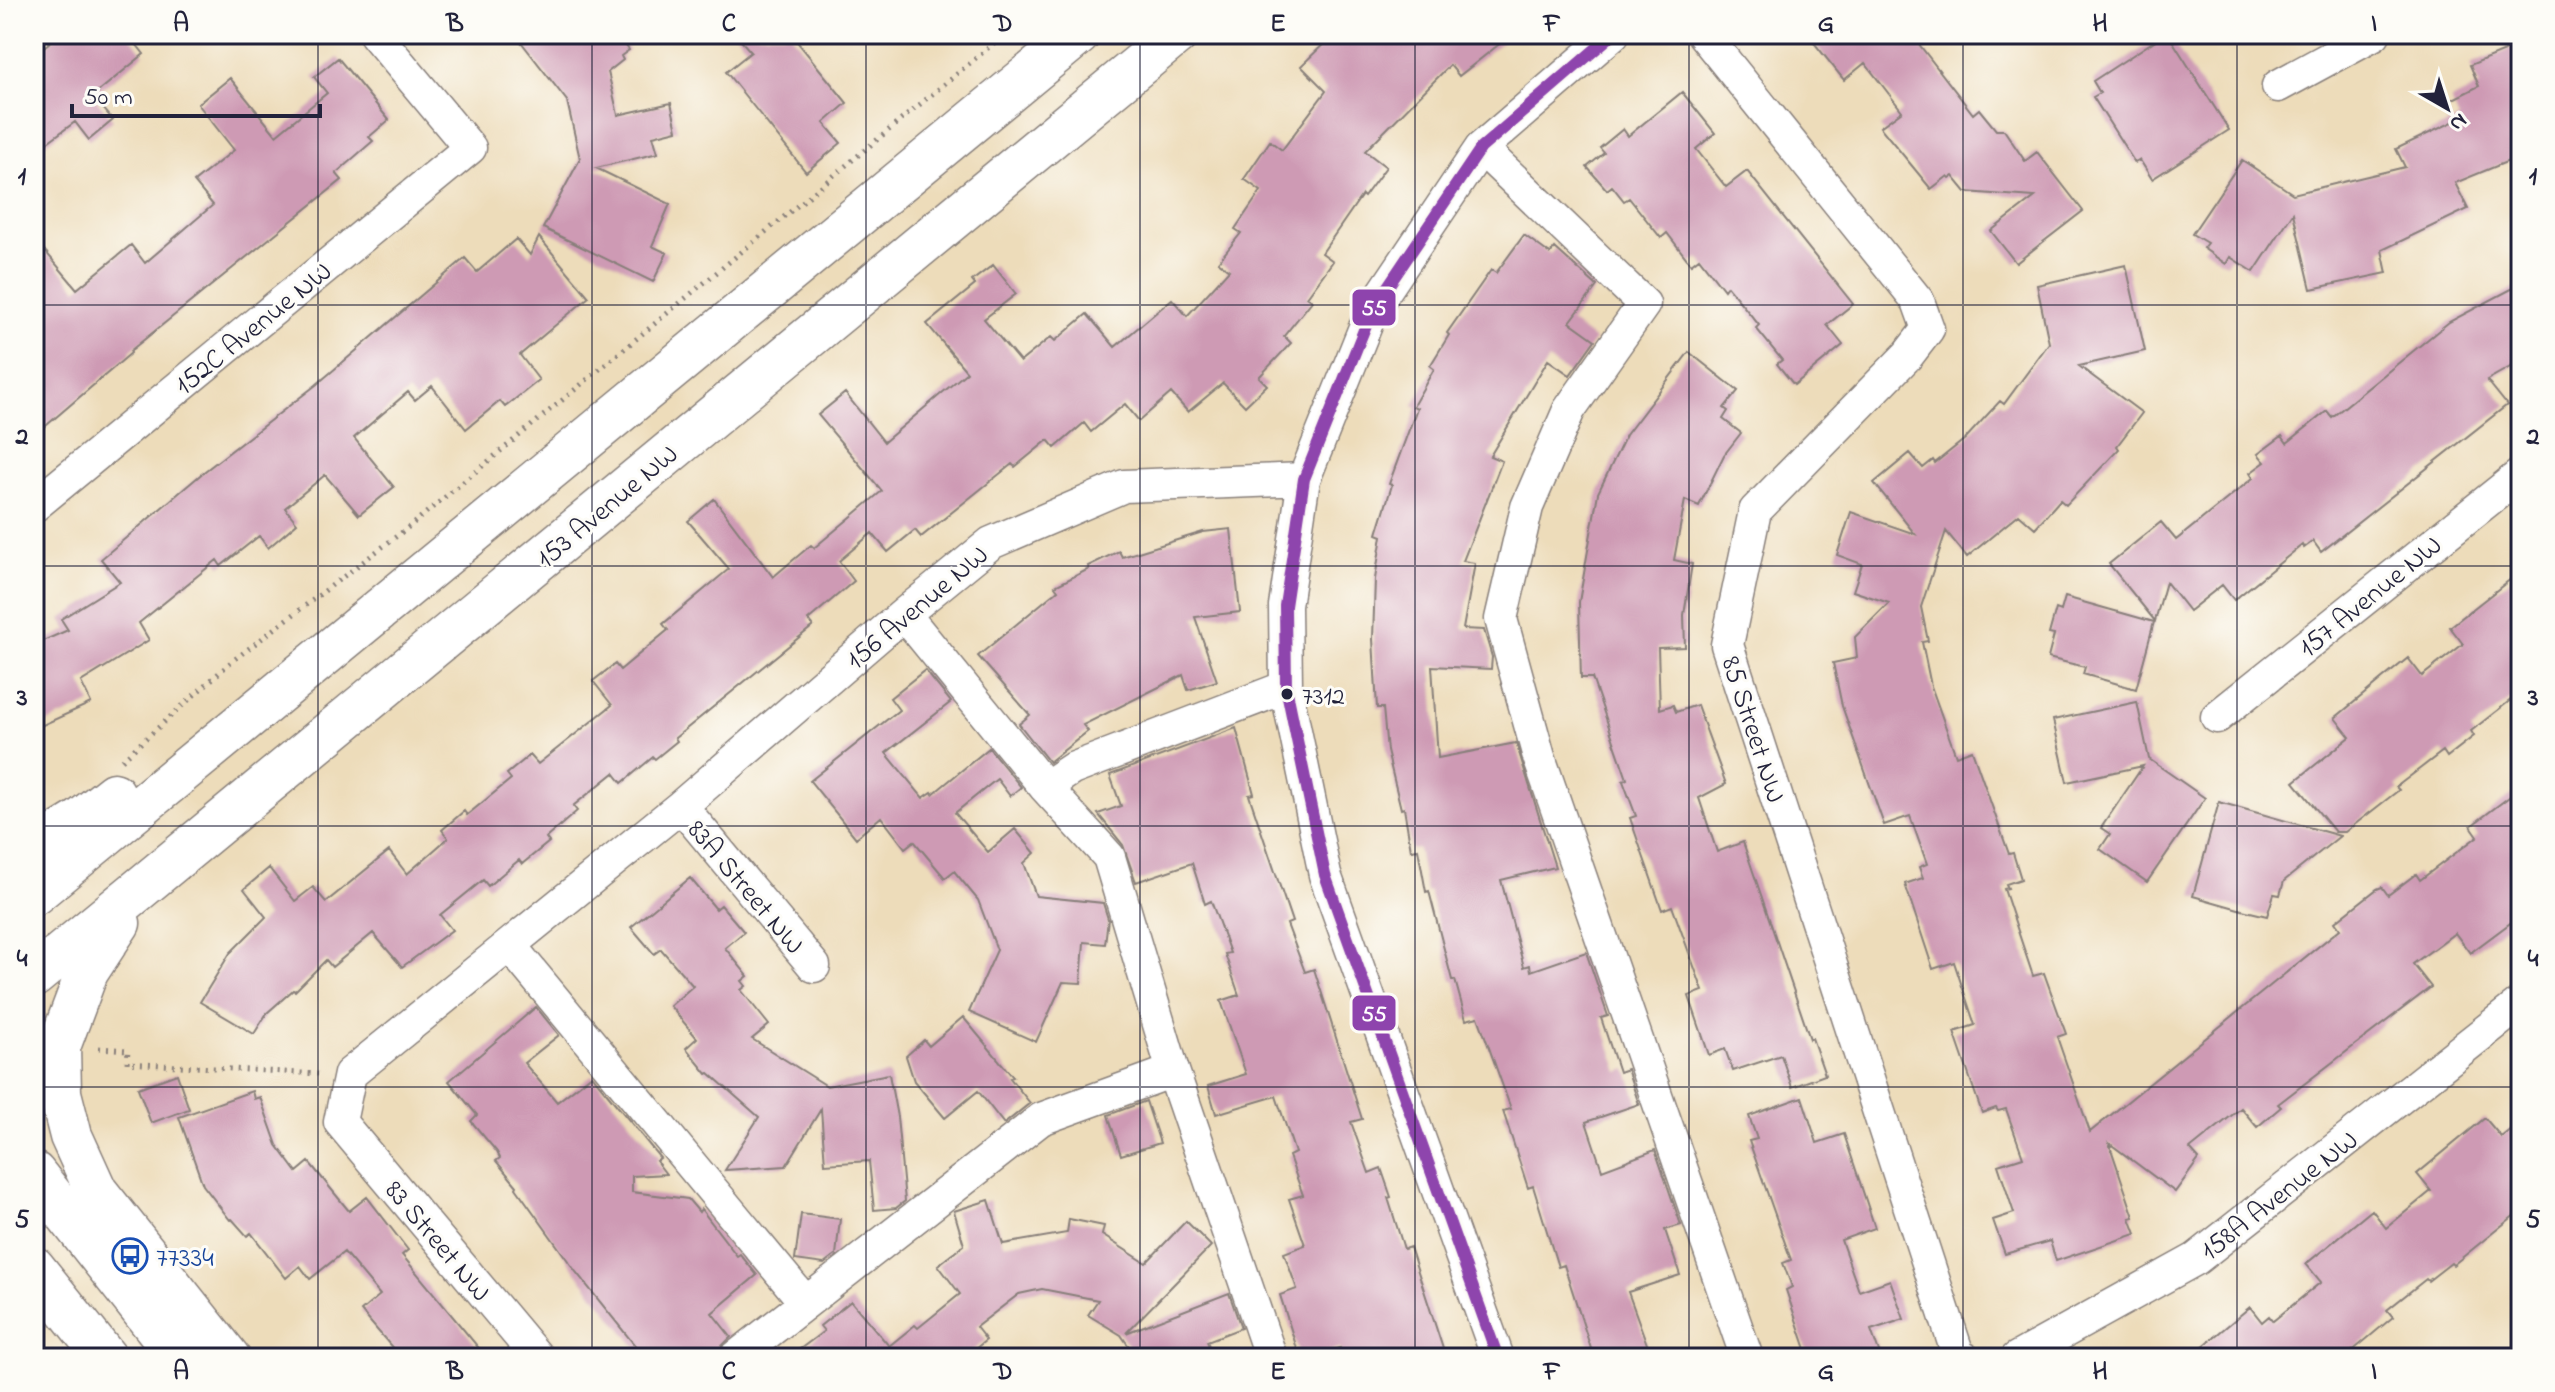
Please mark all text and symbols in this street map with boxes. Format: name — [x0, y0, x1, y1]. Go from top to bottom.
text: A — [173, 6, 189, 44]
text: B — [445, 6, 464, 44]
text: C — [722, 6, 736, 44]
text: D — [992, 6, 1013, 44]
text: E — [1270, 6, 1286, 44]
text: F — [1542, 6, 1561, 44]
text: G — [1818, 6, 1834, 44]
text: H — [2092, 6, 2108, 44]
text: I — [2371, 6, 2377, 44]
scale bar — [72, 68, 320, 118]
north arrow — [2407, 68, 2487, 148]
text: 50 m — [84, 81, 133, 116]
text: N — [2442, 104, 2474, 138]
text: 1 — [18, 159, 27, 197]
text: 1 — [2529, 159, 2538, 197]
street label: 152C Avenue NW — [166, 253, 342, 406]
line badge: 55 — [1351, 288, 1397, 327]
text: 55 — [1361, 294, 1387, 326]
text: 2 — [15, 419, 29, 457]
text: 2 — [2526, 419, 2540, 457]
street label: 153 Avenue NW — [528, 436, 688, 580]
street label: 157 Avenue NW — [2290, 527, 2452, 669]
street label: 156 Avenue NW — [838, 537, 999, 681]
street label: 85 Street NW — [1709, 652, 1795, 809]
place label: 7312 — [1302, 679, 1345, 717]
text: 3 — [16, 680, 28, 718]
text: 3 — [2527, 680, 2539, 718]
marker: 7312 — [1279, 686, 1295, 702]
street label: 83A Street NW — [676, 812, 813, 964]
text: 4 — [17, 941, 28, 979]
text: 4 — [2528, 941, 2539, 979]
line badge: 55 — [1351, 994, 1397, 1032]
text: 55 — [1361, 1000, 1387, 1032]
street label: 158A Avenue NW — [2192, 1122, 2368, 1272]
street label: 83 Street NW — [373, 1173, 499, 1312]
text: 5 — [15, 1202, 30, 1240]
text: 5 — [2526, 1202, 2541, 1240]
bus stop icon: 77334 — [111, 1237, 149, 1275]
place label: 77334 — [156, 1239, 214, 1280]
text: A — [173, 1354, 189, 1392]
text: B — [445, 1354, 464, 1392]
text: C — [722, 1354, 736, 1392]
text: D — [992, 1354, 1013, 1392]
text: E — [1270, 1354, 1286, 1392]
text: F — [1542, 1354, 1561, 1392]
text: G — [1818, 1354, 1834, 1392]
text: H — [2092, 1354, 2108, 1392]
text: I — [2371, 1354, 2377, 1392]

